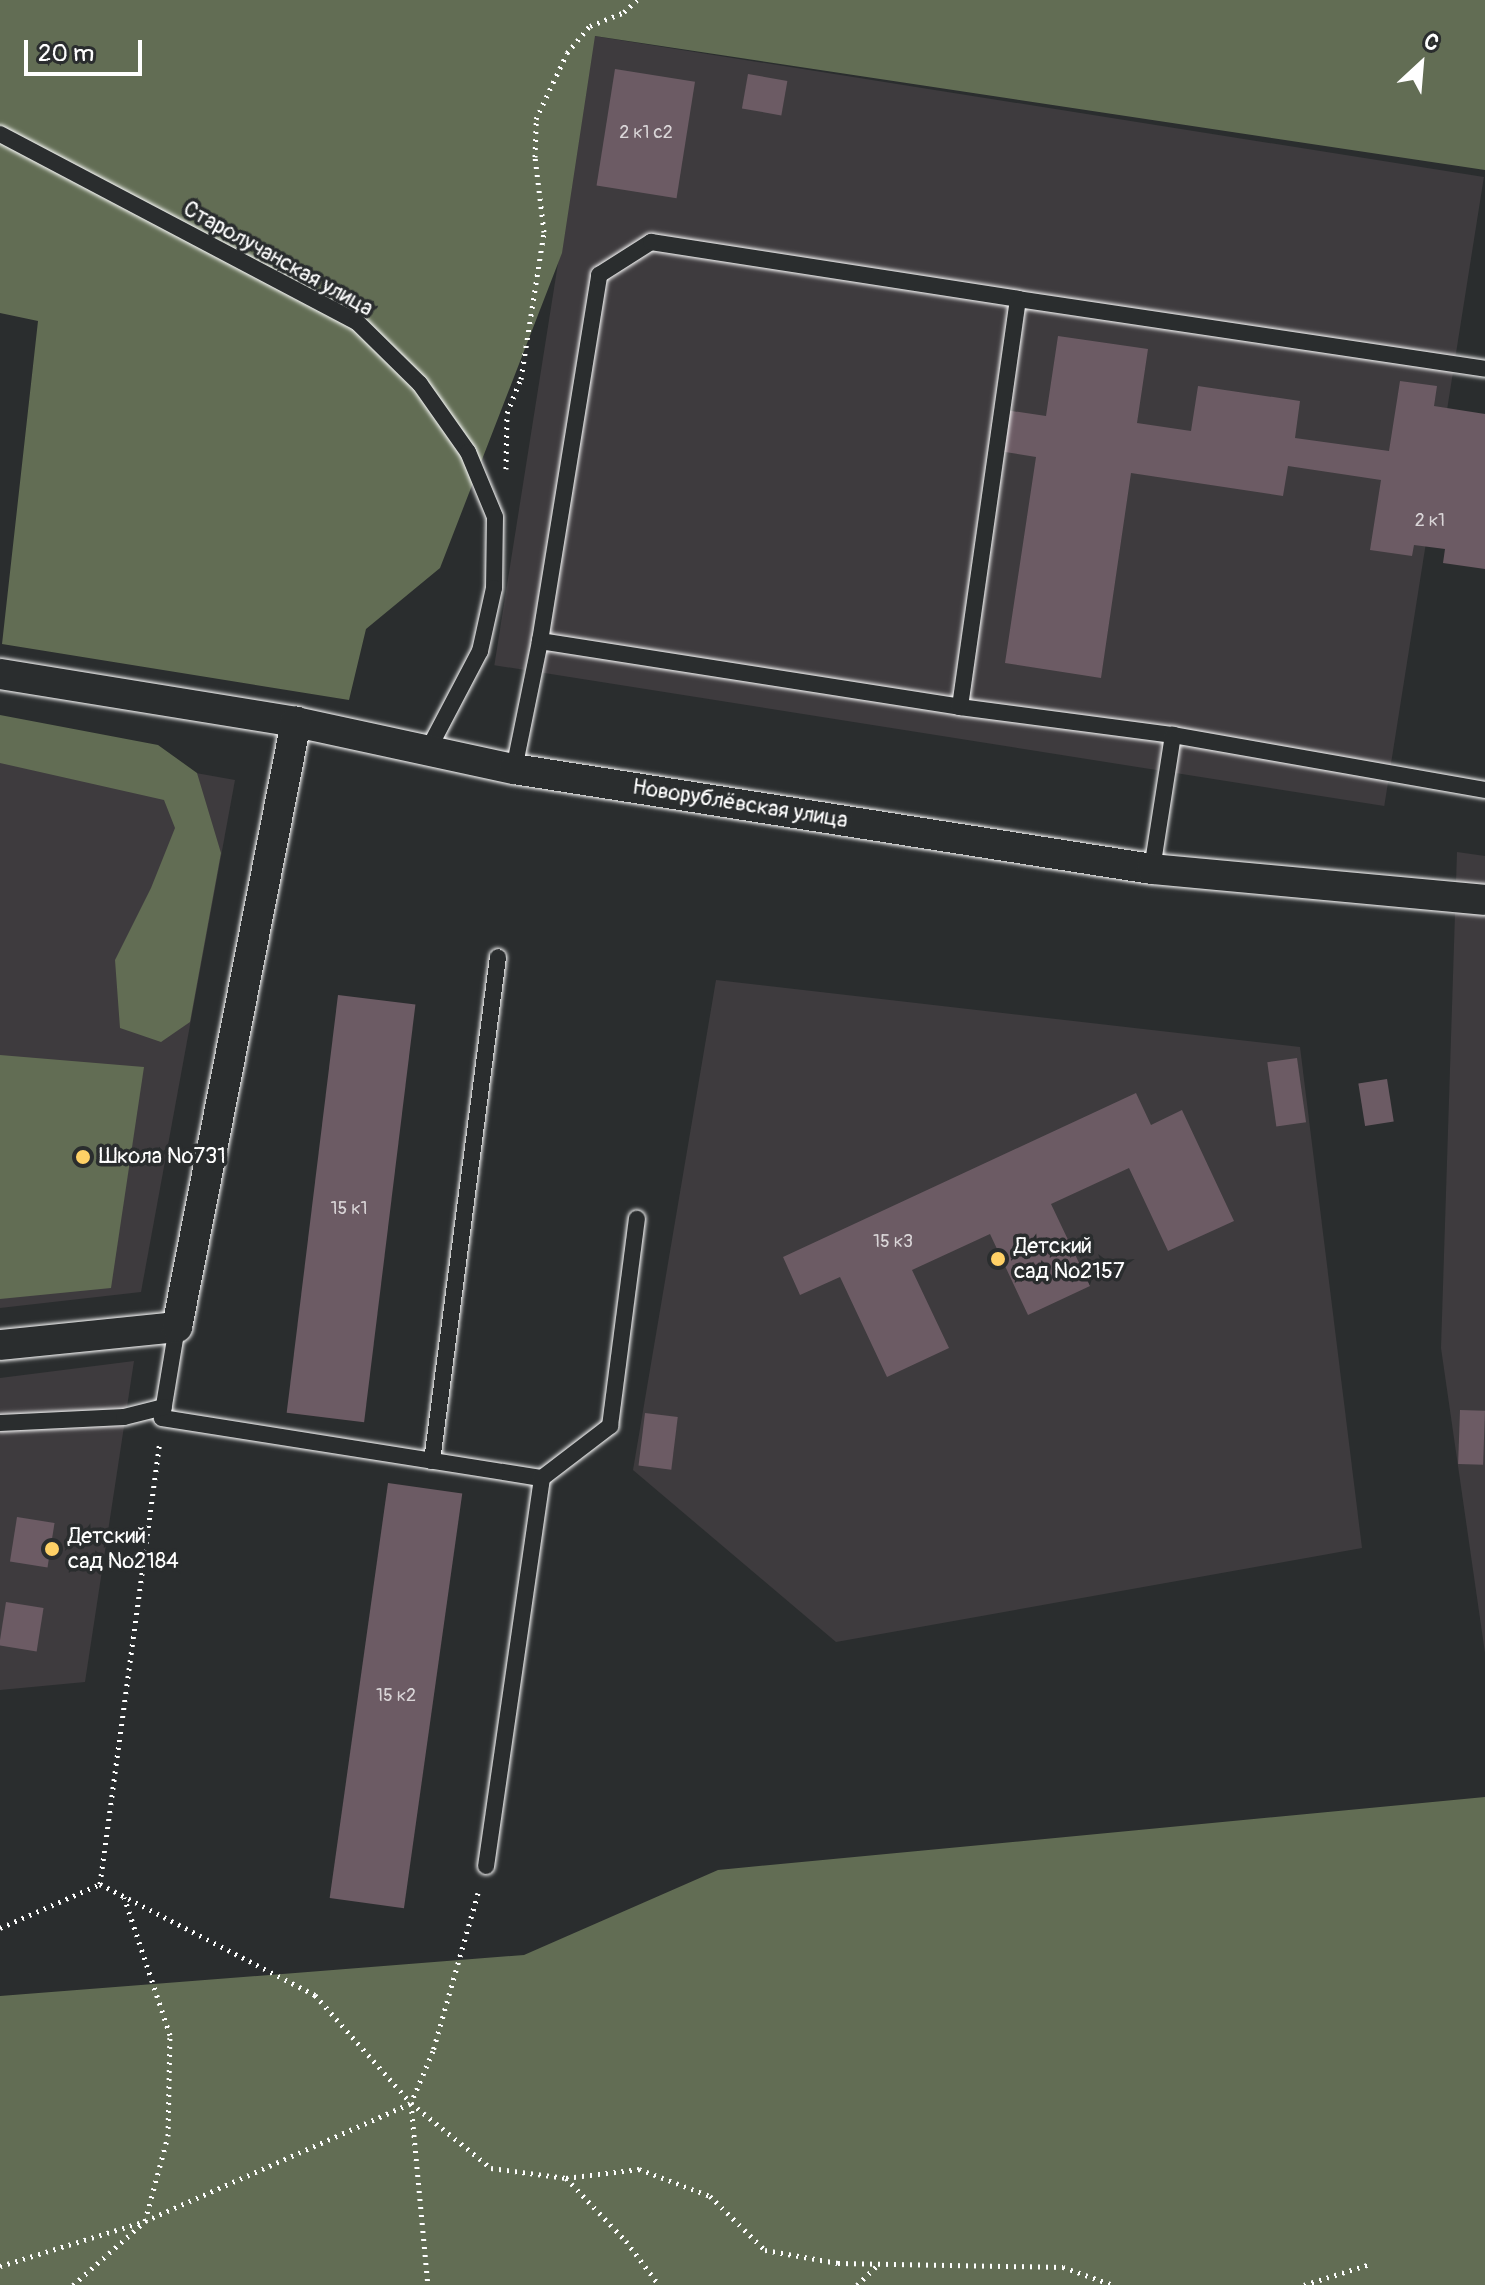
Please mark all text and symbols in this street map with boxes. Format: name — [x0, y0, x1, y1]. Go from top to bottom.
scale bar — [28, 24, 146, 74]
north arrow — [1381, 24, 1461, 104]
text: С — [1419, 27, 1444, 58]
text: 20 m — [38, 39, 94, 68]
house number: 2 к1 с2 — [619, 122, 673, 144]
street label: Старолучанская улица — [178, 196, 378, 322]
house number: 2 к1 — [1415, 510, 1445, 532]
street label: Новорублёвская улица — [630, 774, 850, 834]
place label: Школа №731 — [99, 1144, 226, 1170]
marker: Школа №731 — [74, 1148, 92, 1166]
house number: 15 к1 — [330, 1198, 368, 1220]
house number: 15 к3 — [873, 1231, 913, 1253]
place label: Детский сад №2157 — [1014, 1233, 1125, 1284]
marker: Детский сад №2157 — [989, 1250, 1007, 1268]
place label: Детский сад №2184 — [68, 1523, 179, 1574]
marker: Детский сад №2184 — [43, 1540, 61, 1558]
house number: 15 к2 — [376, 1685, 416, 1707]

